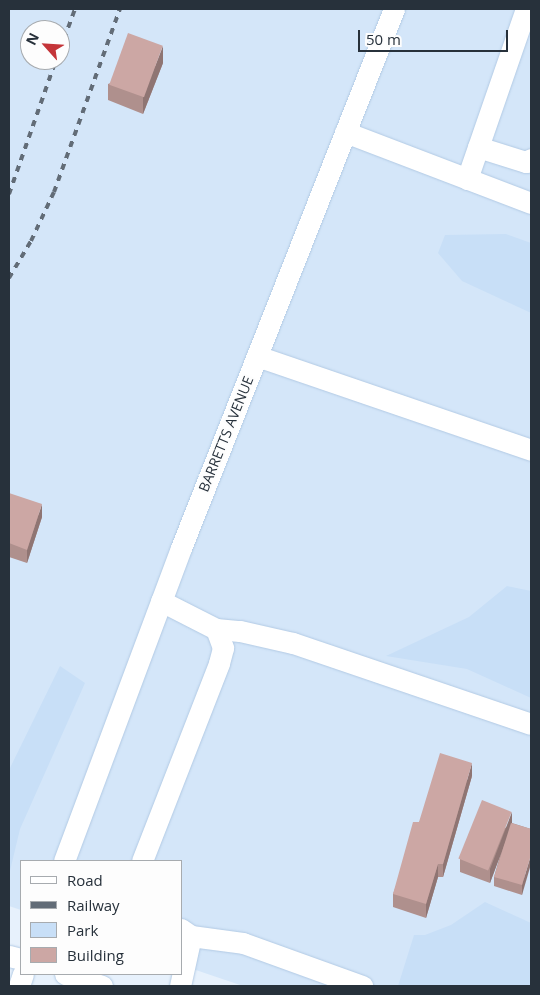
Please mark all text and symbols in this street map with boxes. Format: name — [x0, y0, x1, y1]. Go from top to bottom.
north arrow — [20, 20, 70, 70]
scale bar — [360, 20, 510, 52]
text: N — [21, 29, 43, 48]
text: 50 m — [366, 29, 401, 49]
street label: BARRETTS AVENUE — [195, 374, 257, 494]
legend — [20, 860, 182, 975]
text: Road — [67, 870, 103, 890]
text: Railway — [67, 895, 120, 915]
text: Park — [67, 920, 98, 940]
text: Building — [67, 945, 124, 965]

